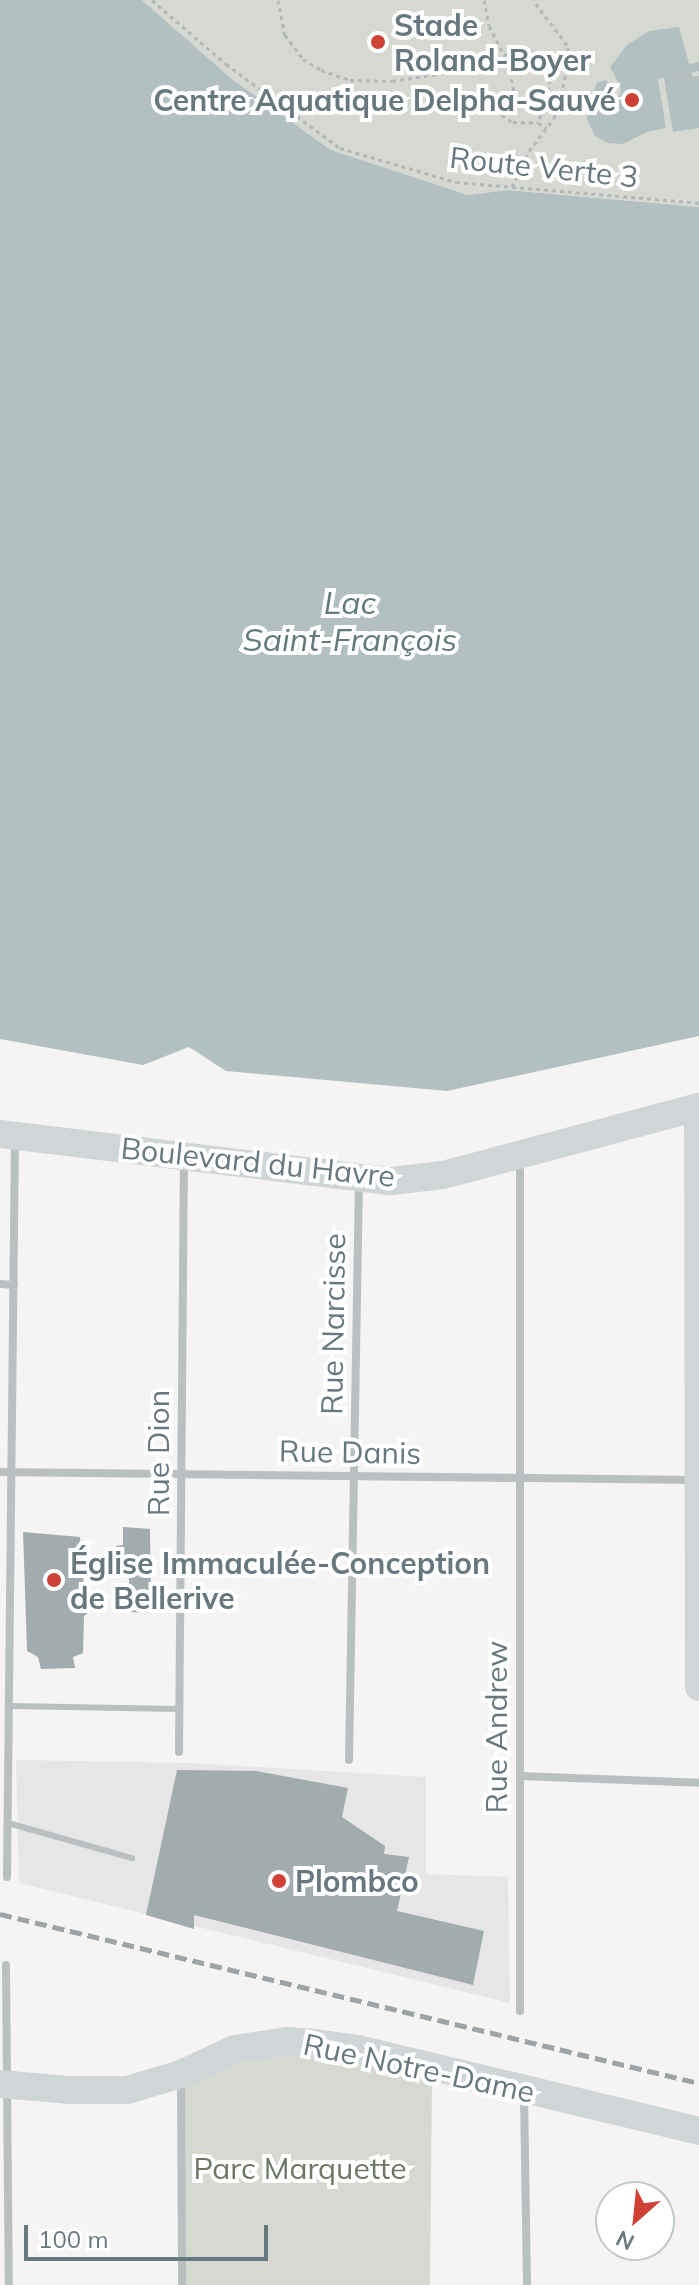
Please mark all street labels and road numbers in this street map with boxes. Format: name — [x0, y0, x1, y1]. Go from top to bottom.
street label: Route Verte 3 — [448, 139, 640, 195]
street label: Boulevard du Havre — [119, 1130, 397, 1194]
street label: Rue Narcisse — [313, 1233, 353, 1415]
street label: Rue Dion — [140, 1390, 176, 1516]
street label: Rue Danis — [279, 1433, 421, 1471]
street label: Rue Andrew — [478, 1641, 514, 1813]
street label: Rue Notre-Dame — [300, 2026, 538, 2110]

